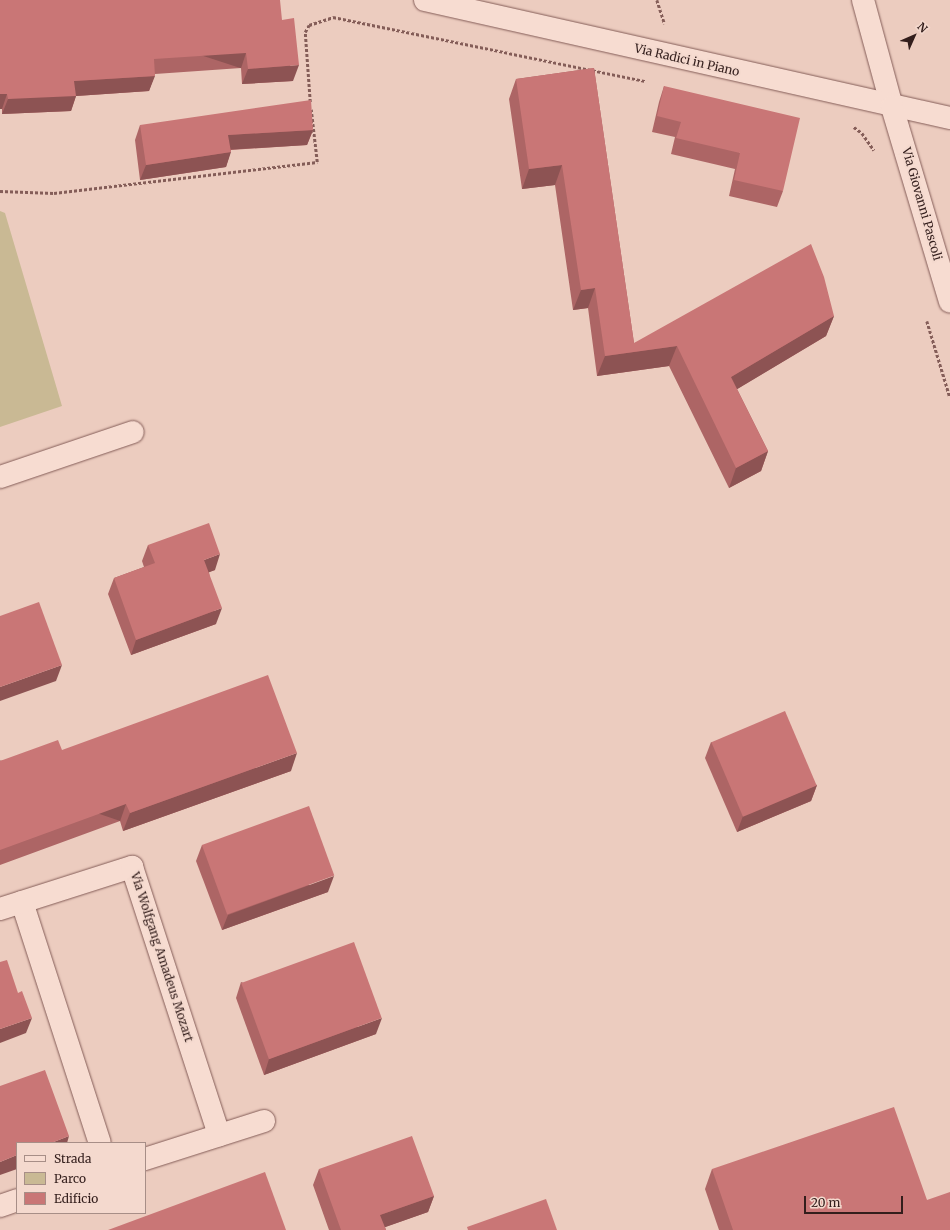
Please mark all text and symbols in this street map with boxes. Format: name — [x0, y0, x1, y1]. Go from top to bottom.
north arrow — [894, 16, 934, 56]
text: N — [914, 19, 931, 36]
street label: Via Radici in Piano — [633, 41, 741, 79]
street label: Via Giovanni Pascoli — [899, 146, 945, 262]
street label: Via Wolfgang Amadeus Mozart — [128, 870, 196, 1044]
legend — [16, 1142, 146, 1214]
text: Strada — [54, 1151, 91, 1166]
text: Parco — [54, 1171, 86, 1186]
scale bar — [806, 1188, 905, 1214]
text: Edificio — [54, 1191, 98, 1206]
text: 20 m — [811, 1195, 840, 1210]

